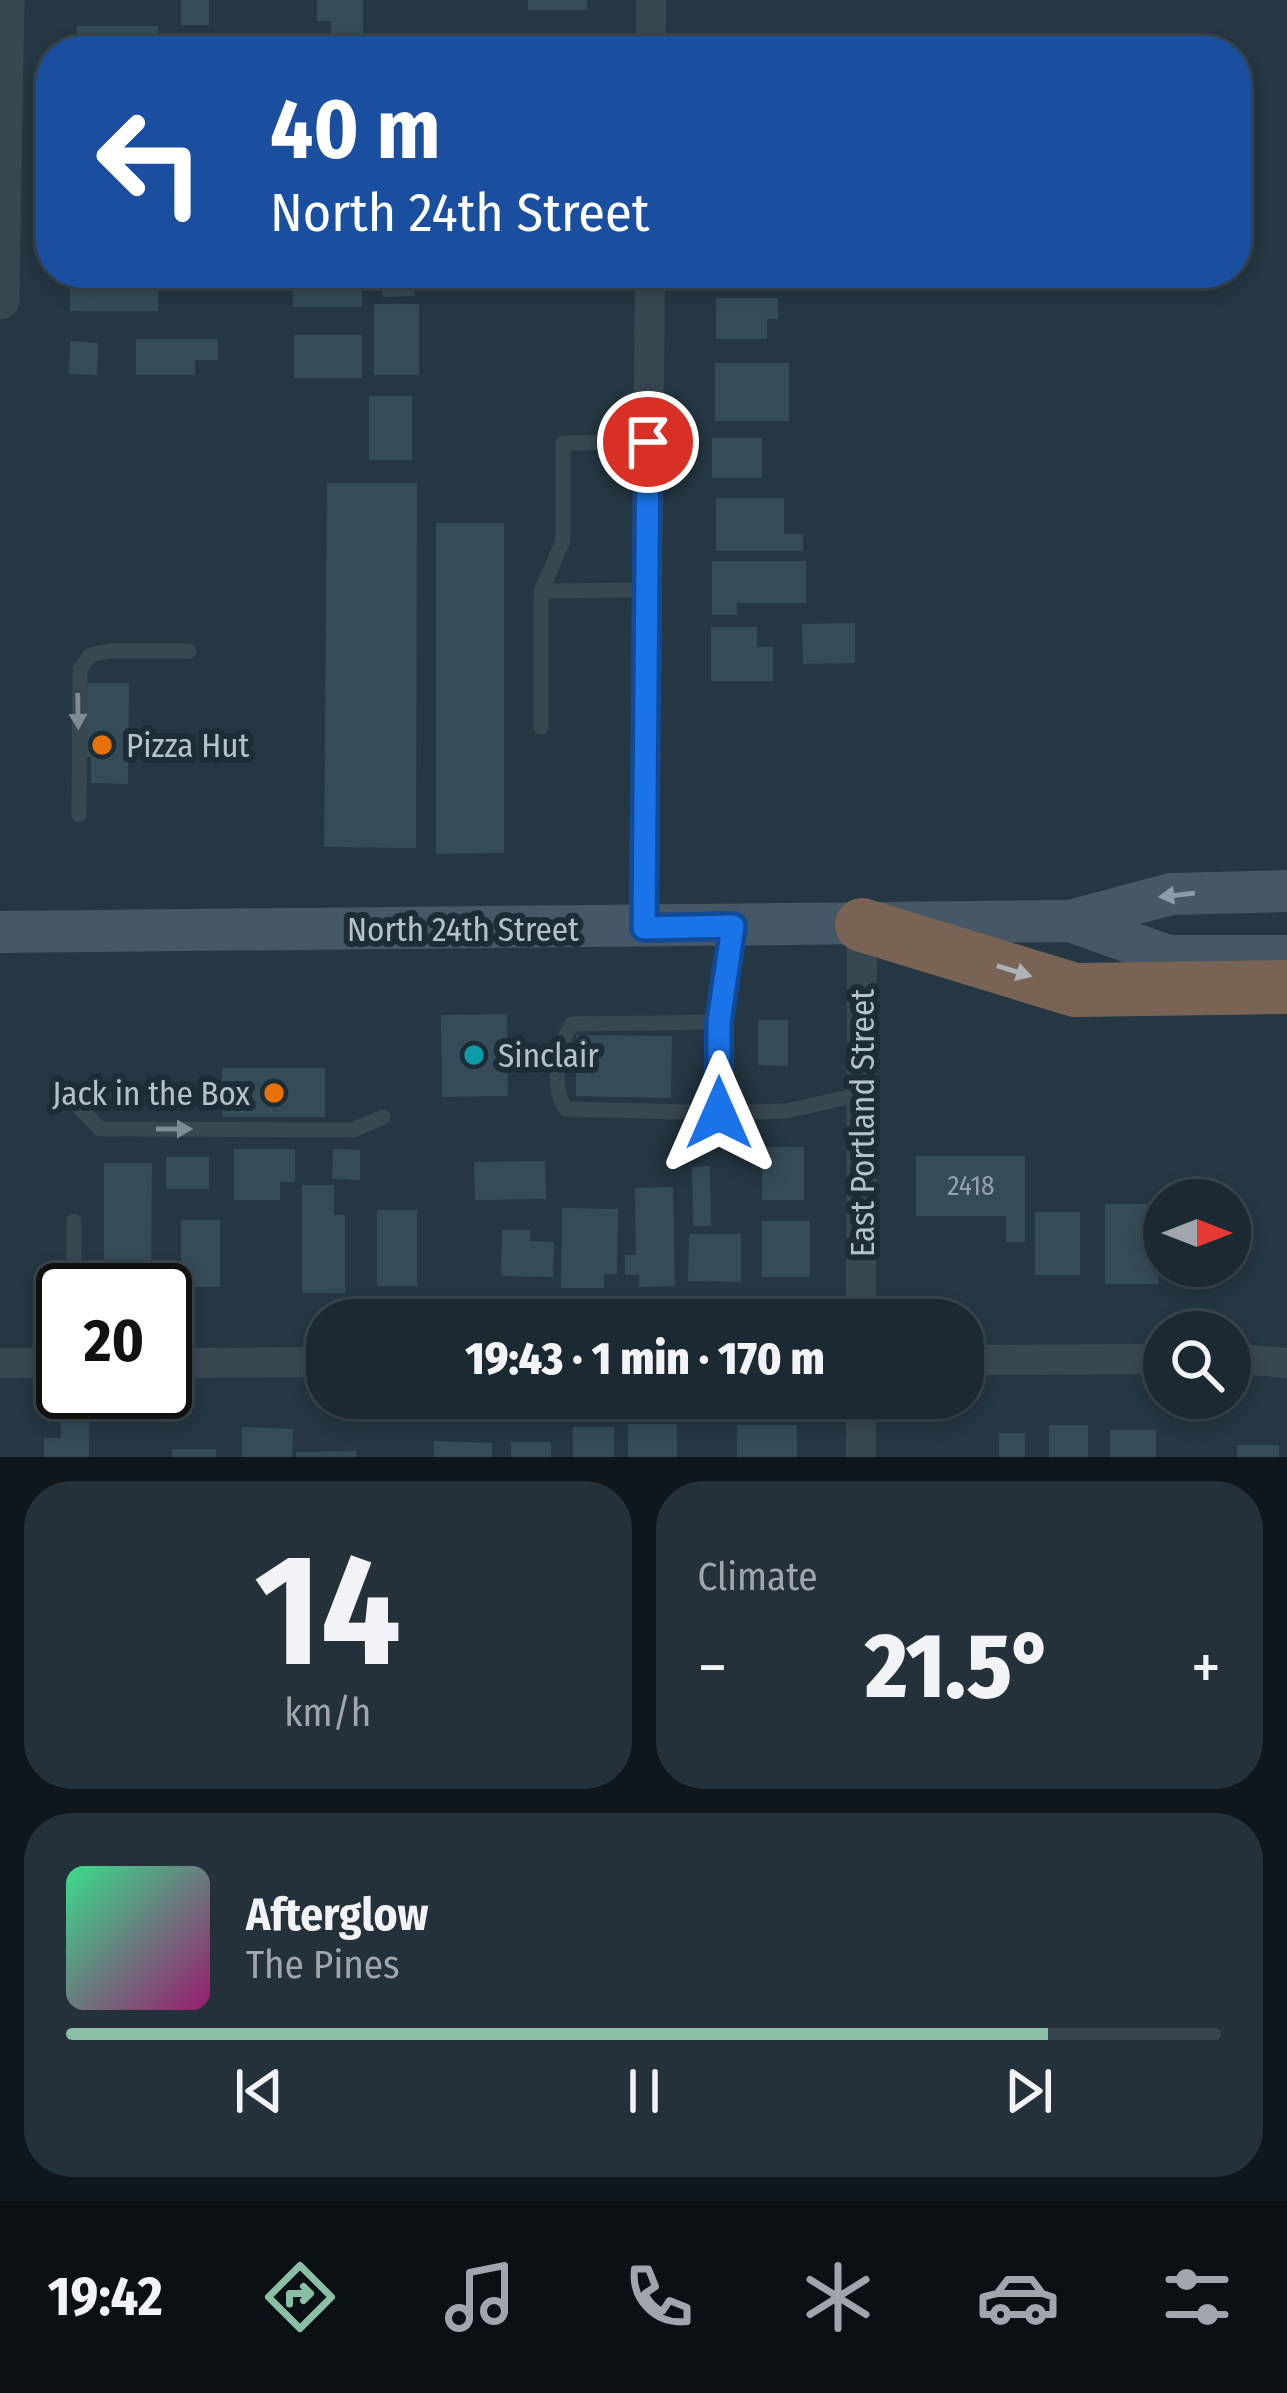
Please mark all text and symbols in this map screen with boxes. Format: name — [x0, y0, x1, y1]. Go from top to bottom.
text: 40 m — [270, 79, 441, 180]
icon: left — [72, 84, 228, 240]
text: North 24th Street — [270, 181, 649, 245]
pin — [597, 391, 699, 493]
icon: arrive — [615, 409, 681, 475]
one-way arrow — [68, 693, 87, 731]
place label: Pizza Hut — [126, 726, 249, 766]
marker: Pizza Hut — [89, 732, 115, 758]
one-way arrow — [1158, 886, 1195, 905]
street label: North 24th Street — [347, 910, 579, 950]
one-way arrow — [996, 963, 1033, 982]
street label: East Portland Street — [843, 989, 883, 1257]
place label: Sinclair — [498, 1036, 599, 1076]
marker: Sinclair — [461, 1042, 487, 1068]
position arrow — [656, 1050, 782, 1176]
place label: Jack in the Box — [52, 1074, 251, 1114]
marker: Jack in the Box — [261, 1080, 287, 1106]
one-way arrow — [156, 1119, 194, 1139]
house number: 2418 — [947, 1170, 995, 1202]
north arrow — [1143, 1179, 1251, 1287]
map controls — [1143, 1179, 1251, 1419]
speed limit sign: 20 — [36, 1263, 192, 1419]
button: search — [1143, 1311, 1251, 1419]
text: 19:43 · 1 min · 170 m — [465, 1332, 825, 1386]
text: 14 — [255, 1518, 401, 1705]
text: Climate — [698, 1554, 818, 1600]
text: 21.5° — [865, 1613, 1053, 1721]
text: − — [698, 1628, 727, 1707]
text: + — [1191, 1628, 1221, 1707]
text: km/h — [284, 1690, 371, 1736]
text: Afterglow — [246, 1888, 428, 1942]
text: The Pines — [246, 1942, 400, 1988]
icon: previous — [226, 2058, 292, 2124]
icon: pause — [611, 2058, 677, 2124]
icon: next — [996, 2058, 1062, 2124]
icon: directions — [258, 2255, 342, 2339]
icon: music — [438, 2255, 522, 2339]
icon: phone — [617, 2255, 701, 2339]
icon: climate — [796, 2255, 880, 2339]
icon: car — [976, 2255, 1060, 2339]
icon: filters — [1155, 2255, 1239, 2339]
text: 19:42 — [48, 2265, 163, 2329]

